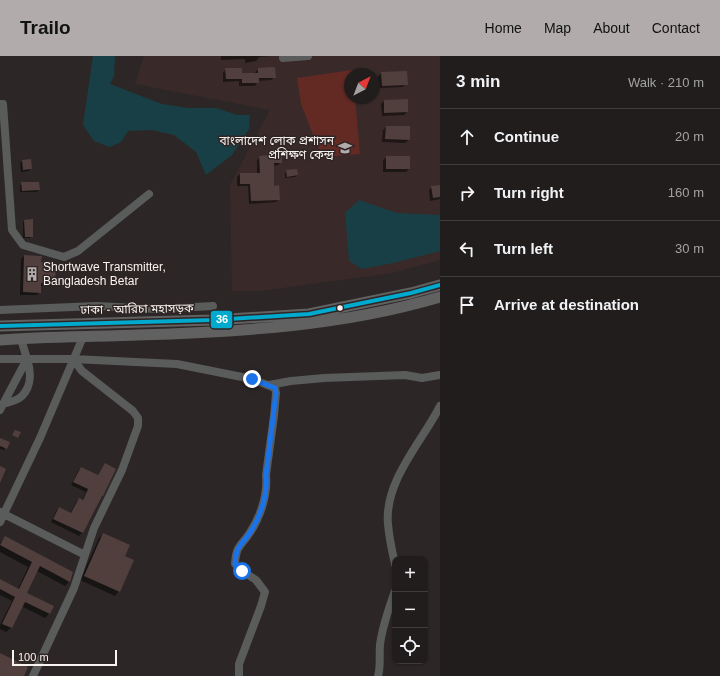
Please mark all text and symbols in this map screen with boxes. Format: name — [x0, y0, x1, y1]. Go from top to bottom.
text: Trailo — [20, 17, 71, 38]
text: Home — [485, 20, 522, 36]
text: Map — [544, 20, 571, 36]
text: About — [593, 20, 630, 36]
text: Contact — [652, 20, 700, 36]
north arrow — [344, 68, 380, 104]
text: 3 min — [456, 72, 500, 91]
text: Walk · 210 m — [628, 75, 704, 90]
icon: ahead — [456, 126, 478, 148]
text: Continue — [494, 128, 559, 145]
text: 20 m — [675, 129, 704, 144]
place label: বাংলাদেশ লোক প্রশাসন প্রশিক্ষণ কেন্দ্র — [218, 134, 335, 162]
school or university icon: বাংলাদেশ লোক প্রশাসন প্রশিক্ষণ কেন্দ্র — [337, 140, 353, 156]
icon: right — [456, 182, 478, 204]
text: Turn right — [494, 184, 564, 201]
text: 160 m — [668, 185, 704, 200]
icon: left — [456, 238, 478, 260]
text: Turn left — [494, 240, 553, 257]
text: 30 m — [675, 241, 704, 256]
place label: Shortwave Transmitter, Bangladesh Betar — [43, 260, 166, 288]
building icon: Shortwave Transmitter, Bangladesh Betar — [24, 266, 40, 282]
icon: arrive — [456, 294, 478, 316]
text: Arrive at destination — [494, 296, 639, 313]
street label: ঢাকা - আরিচা মহাসড়ক — [79, 300, 194, 317]
unlabelled marker — [335, 303, 345, 313]
line badge: 36 — [210, 310, 233, 329]
text: 36 — [216, 313, 228, 325]
route end — [243, 370, 261, 388]
map controls — [392, 556, 428, 664]
button: + — [392, 556, 428, 592]
route start — [233, 562, 251, 580]
button: − — [392, 592, 428, 628]
button: locate — [392, 628, 428, 664]
scale bar — [12, 648, 117, 667]
text: 100 m — [18, 651, 49, 663]

